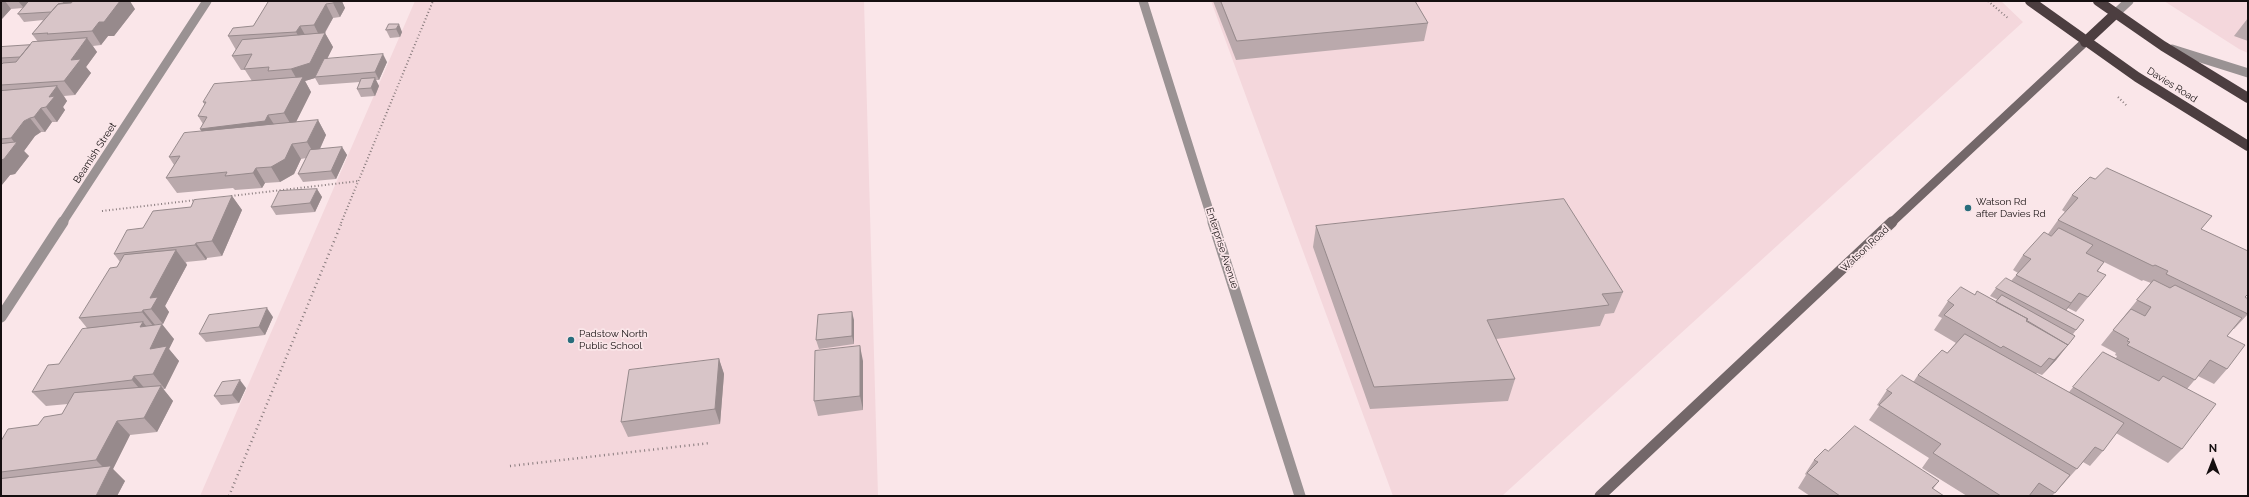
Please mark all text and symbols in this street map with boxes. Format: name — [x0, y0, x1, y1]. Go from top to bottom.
street label: Davies Road — [2145, 65, 2199, 105]
street label: Beamish Street — [71, 120, 119, 186]
place label: Watson Rd after Davies Rd — [1976, 196, 2046, 220]
marker: Watson Rd after Davies Rd — [1963, 203, 1973, 213]
street label: Enterprise Avenue — [1203, 206, 1241, 290]
street label: Watson Road — [1838, 224, 1892, 274]
place label: Padstow North Public School — [579, 328, 648, 352]
marker: Padstow North Public School — [566, 335, 576, 345]
north arrow — [2193, 441, 2233, 481]
text: N — [2209, 442, 2217, 455]

